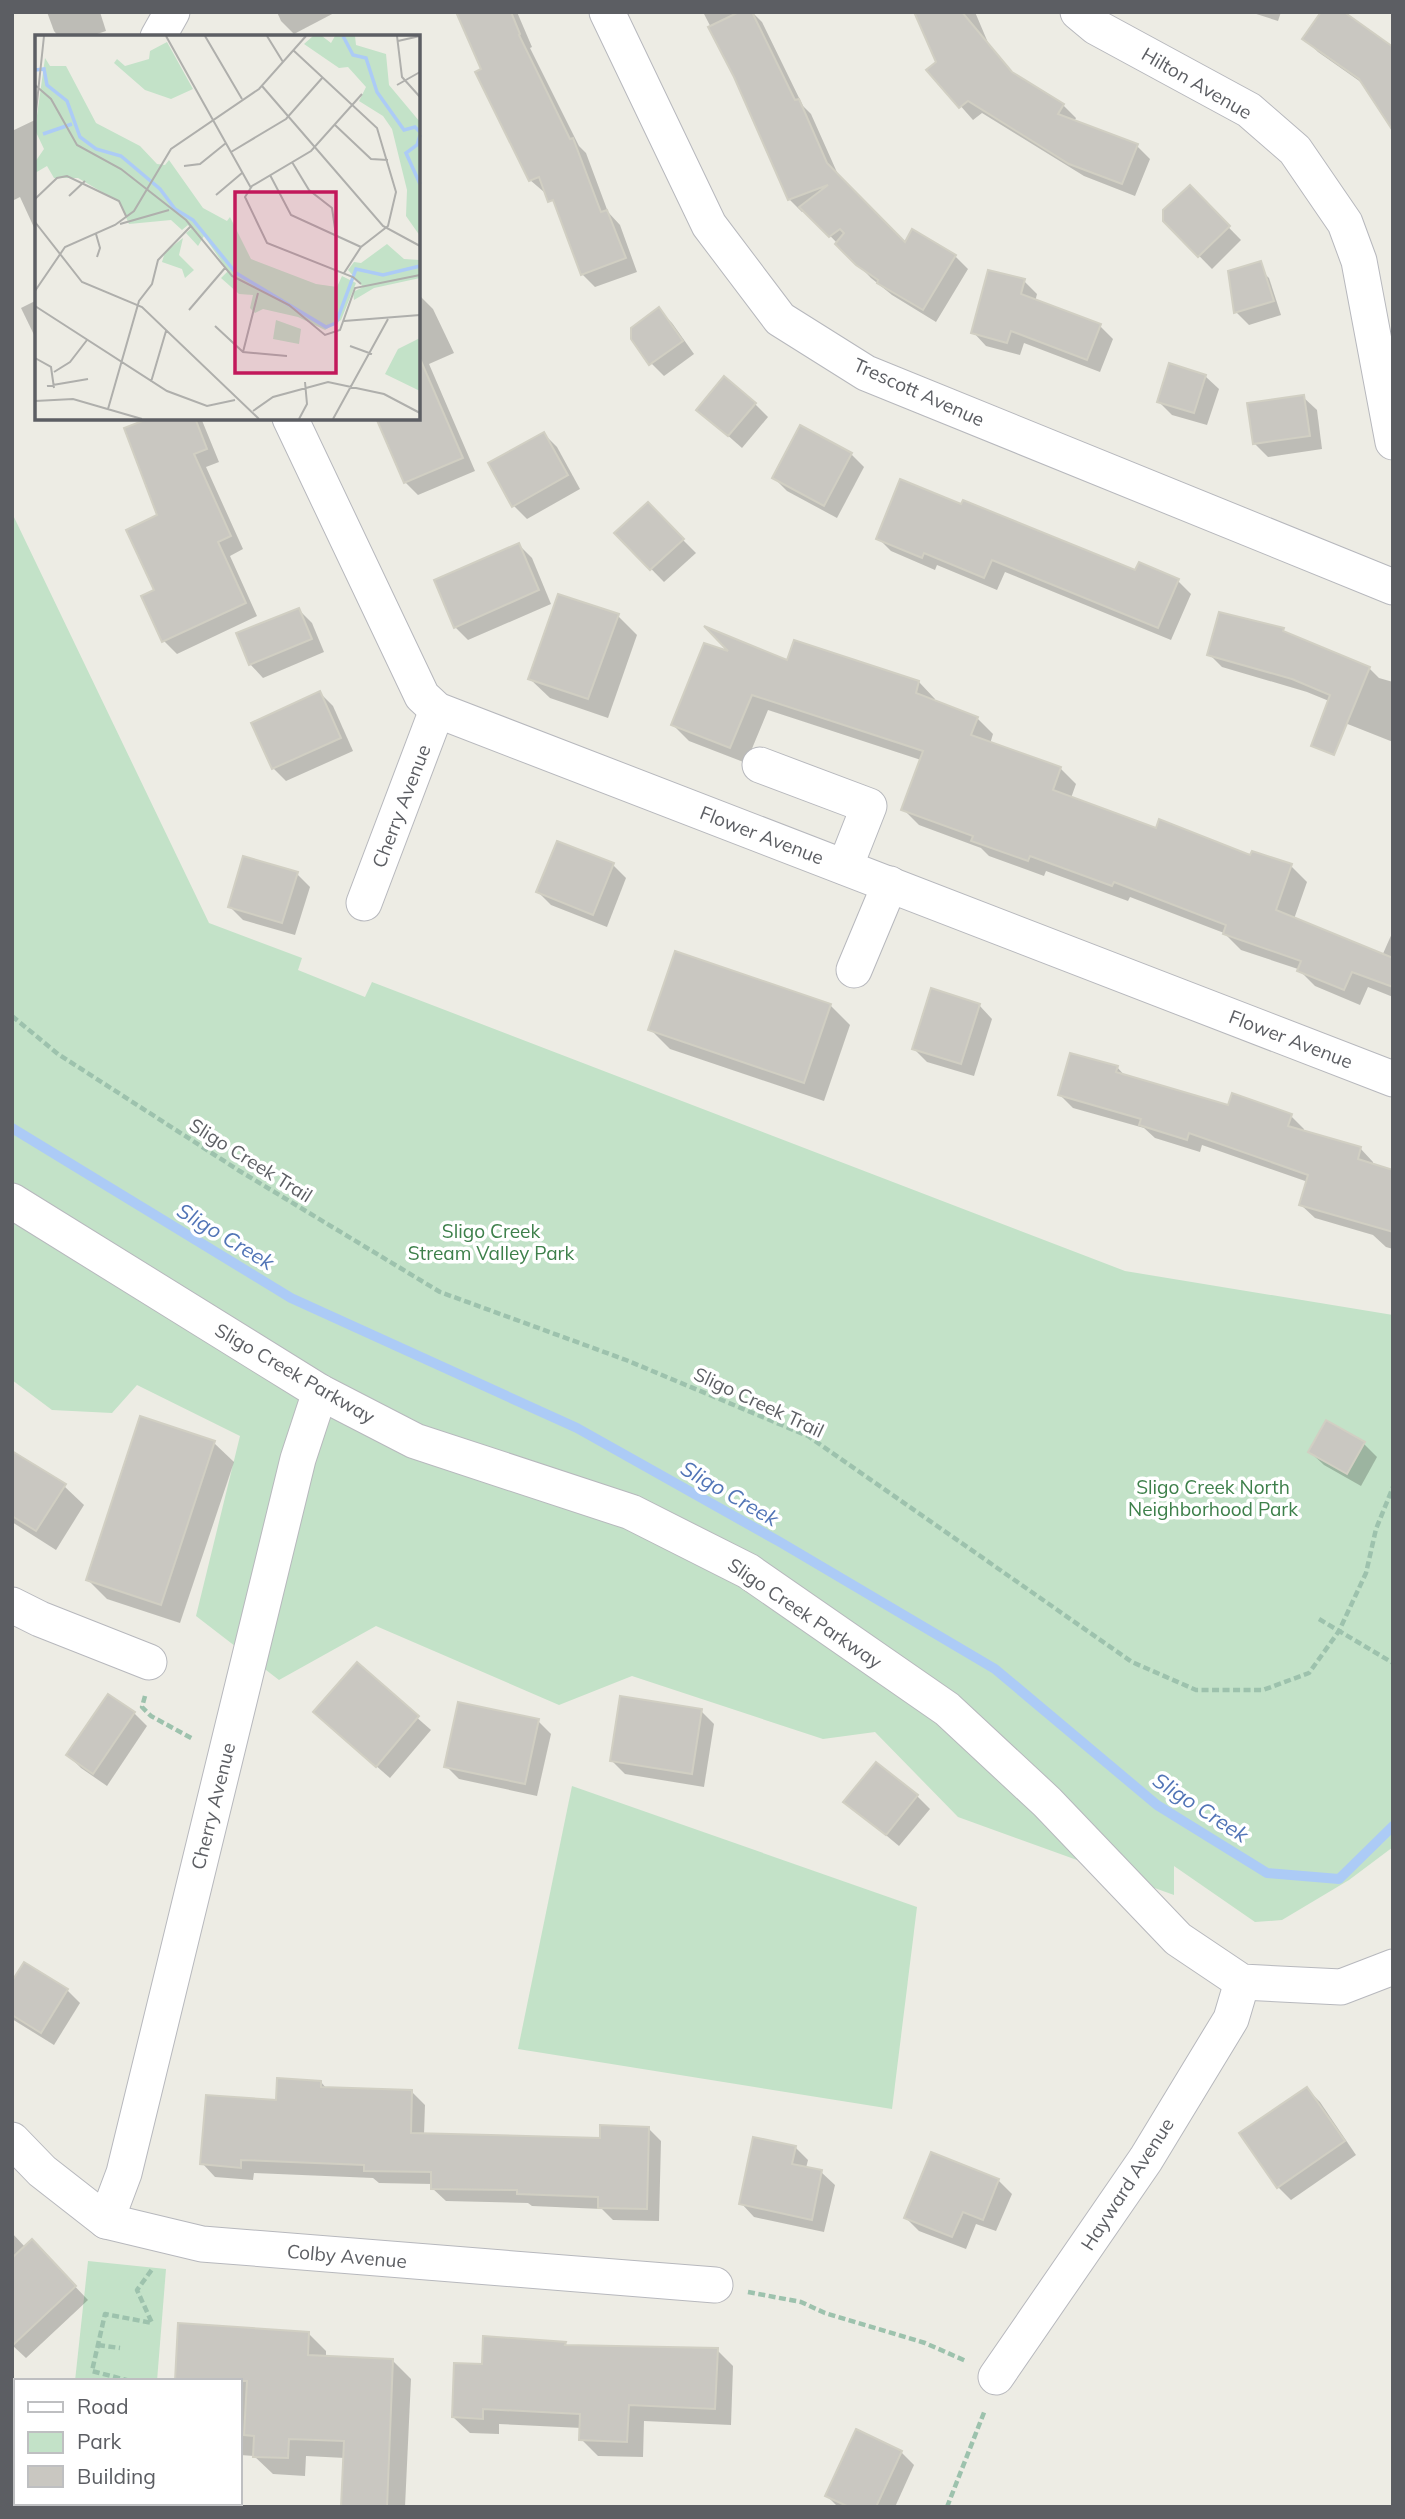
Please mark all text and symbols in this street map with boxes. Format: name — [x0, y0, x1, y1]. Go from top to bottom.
inset map — [35, 35, 420, 420]
street label: Hilton Avenue — [1138, 42, 1256, 124]
street label: Trescott Avenue — [850, 352, 988, 432]
street label: Cherry Avenue — [366, 741, 436, 871]
street label: Flower Avenue — [697, 800, 827, 870]
street label: Flower Avenue — [1226, 1004, 1356, 1074]
street label: Sligo Creek Trail — [185, 1113, 317, 1207]
water label: Sligo Creek — [173, 1197, 280, 1276]
park label: Sligo Creek Stream Valley Park — [408, 1219, 574, 1265]
street label: Sligo Creek Parkway — [211, 1317, 379, 1429]
street label: Sligo Creek Trail — [690, 1361, 828, 1443]
water label: Sligo Creek — [676, 1455, 785, 1532]
park label: Sligo Creek North Neighborhood Park — [1128, 1475, 1298, 1521]
street label: Sligo Creek Parkway — [723, 1553, 887, 1673]
street label: Cherry Avenue — [186, 1740, 240, 1872]
water label: Sligo Creek — [1148, 1766, 1255, 1848]
street label: Hayward Avenue — [1075, 2113, 1179, 2255]
street label: Colby Avenue — [286, 2239, 408, 2273]
legend — [14, 2379, 242, 2505]
text: Road — [77, 2393, 128, 2419]
text: Park — [77, 2428, 121, 2454]
text: Building — [77, 2463, 156, 2489]

